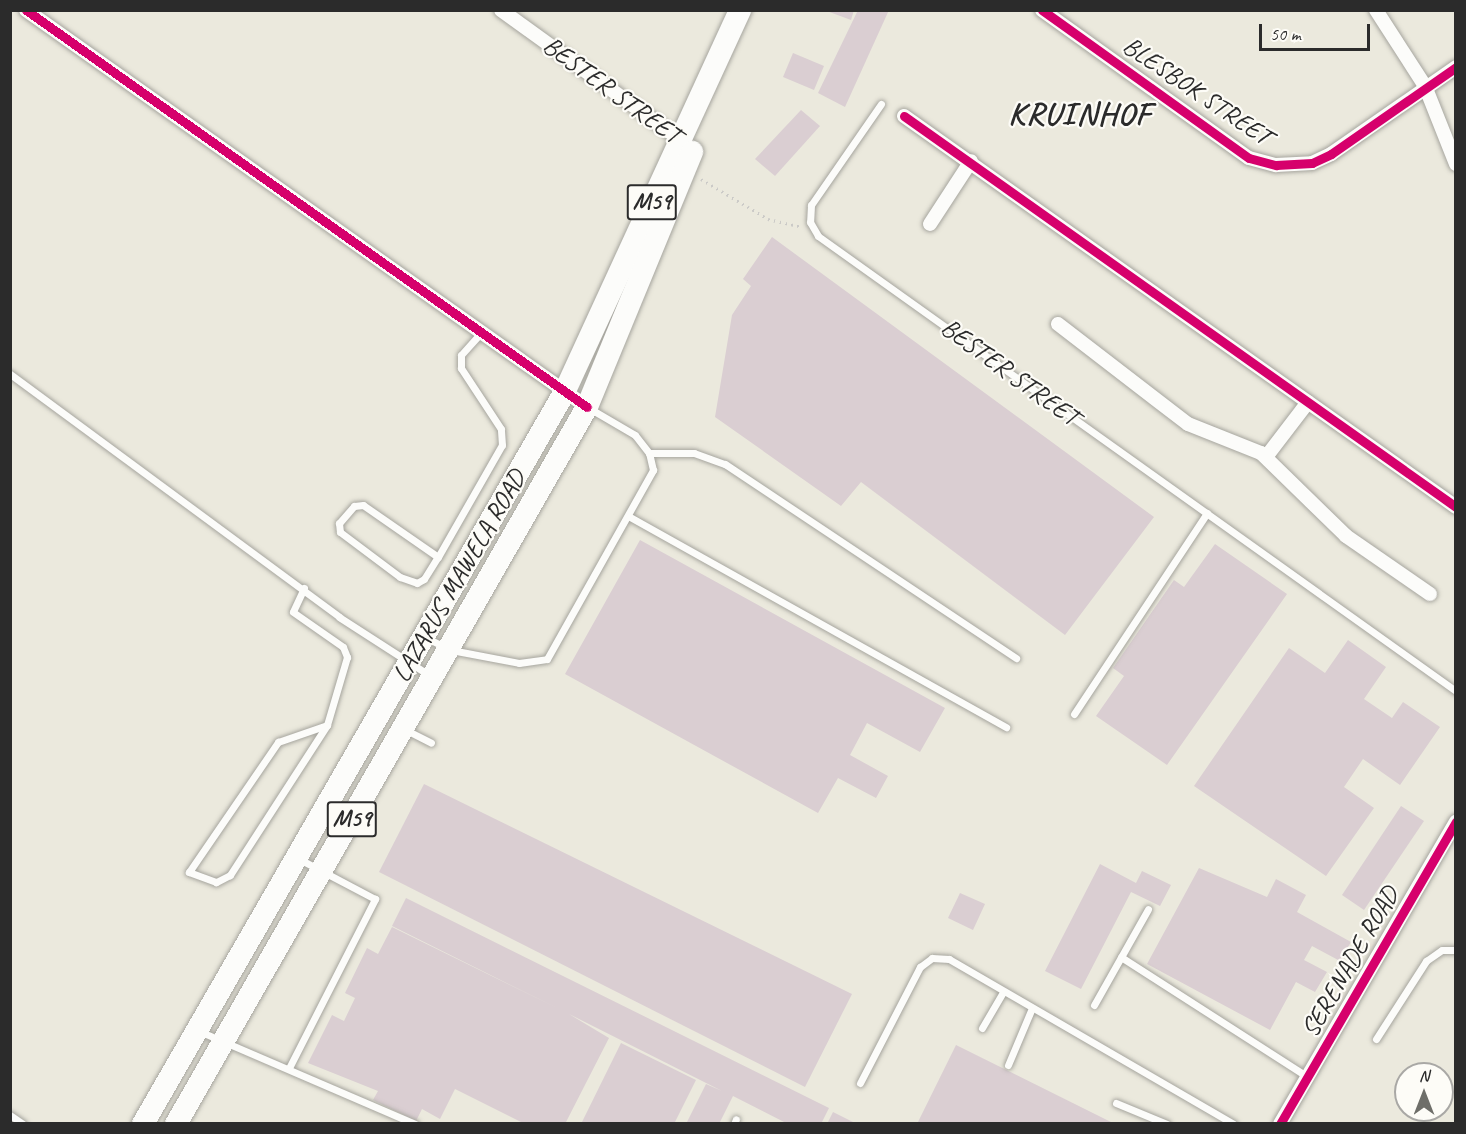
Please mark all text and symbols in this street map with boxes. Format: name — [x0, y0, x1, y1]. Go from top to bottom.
scale bar — [1262, 12, 1373, 50]
text: 50 m — [1270, 23, 1301, 45]
street label: BESTER STREET — [537, 30, 687, 150]
street label: BLESBOK STREET — [1117, 30, 1277, 152]
district label: KRUINHOF — [1010, 95, 1150, 133]
road number: M59 — [626, 181, 678, 223]
street label: BESTER STREET — [935, 312, 1085, 432]
street label: LAZARUS MAWELA ROAD — [385, 464, 533, 688]
road number: M59 — [326, 798, 378, 840]
street label: SERENADE ROAD — [1294, 881, 1406, 1043]
north arrow — [1394, 1062, 1454, 1122]
text: N — [1419, 1066, 1429, 1086]

